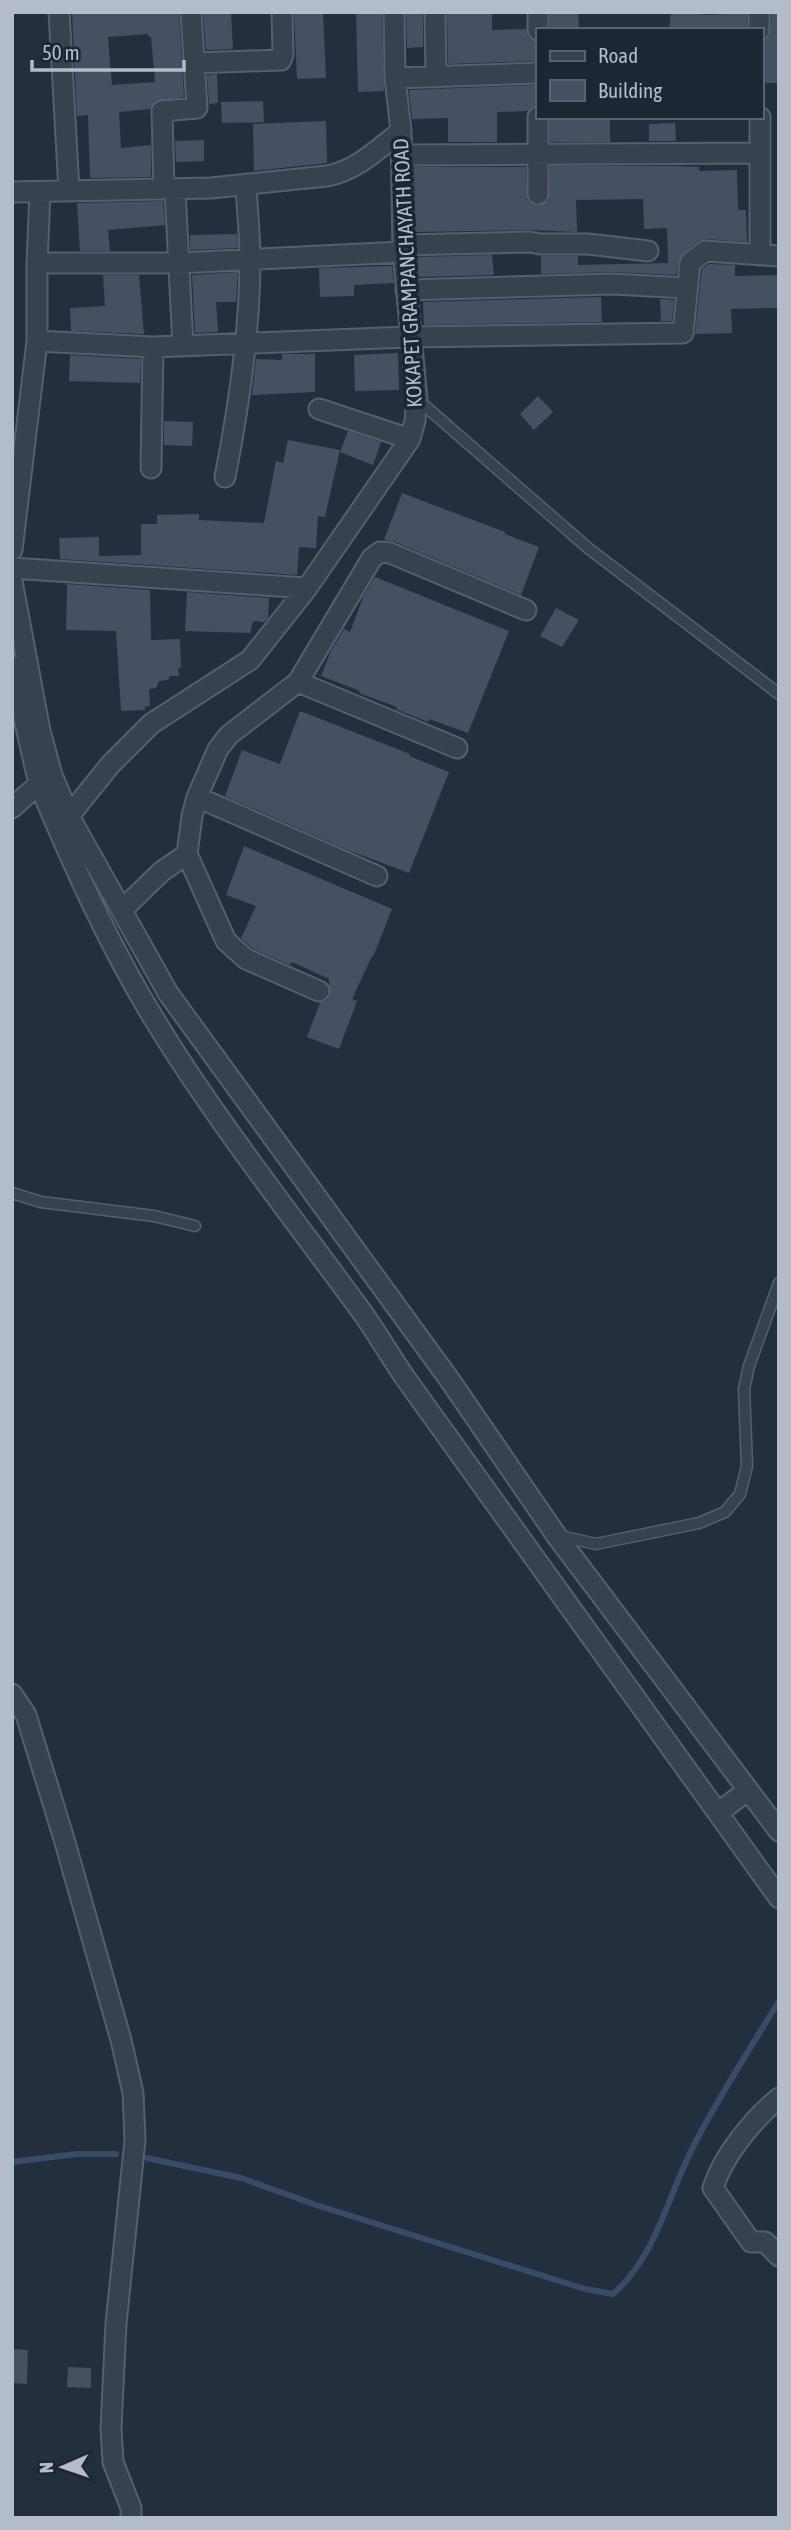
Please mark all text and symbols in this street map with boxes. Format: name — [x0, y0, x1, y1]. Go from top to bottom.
scale bar — [32, 28, 184, 72]
legend — [536, 28, 763, 119]
text: 50 m — [42, 40, 80, 64]
text: Road — [598, 43, 638, 67]
text: Building — [598, 78, 662, 102]
street label: KOKAPET GRAMPANCHAYATH ROAD — [388, 138, 426, 408]
north arrow — [28, 2432, 98, 2502]
text: N — [35, 2462, 57, 2474]

